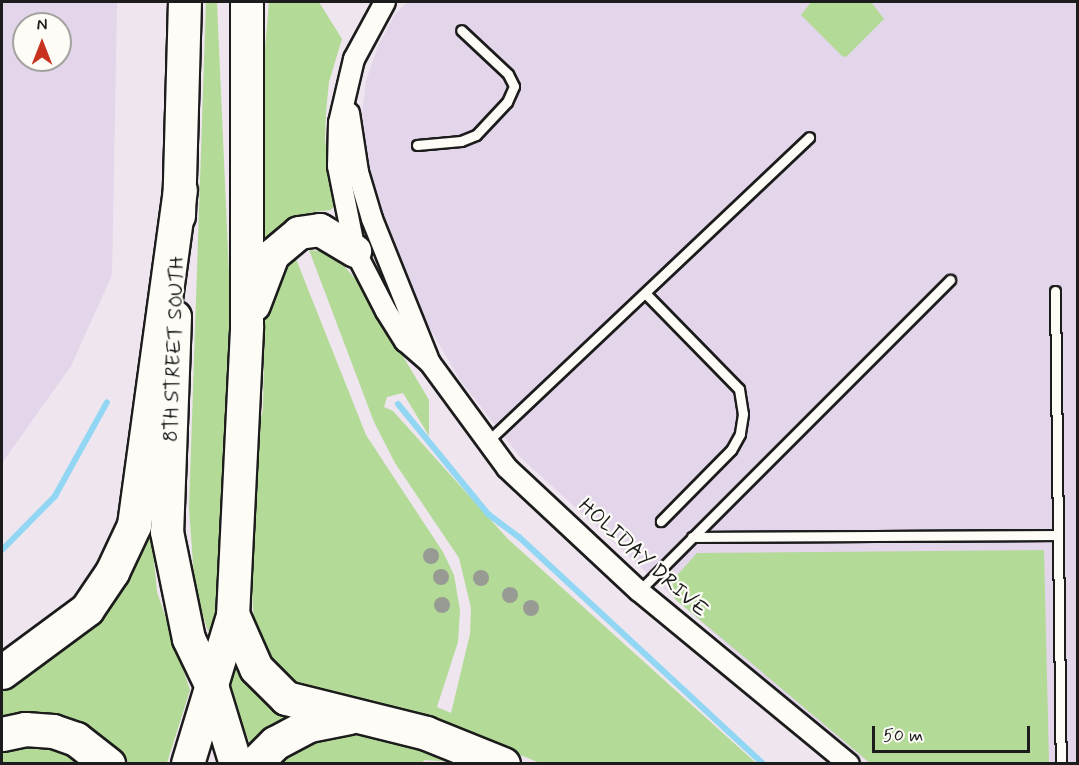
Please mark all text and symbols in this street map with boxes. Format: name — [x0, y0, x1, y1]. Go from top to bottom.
north arrow — [12, 12, 72, 72]
text: N — [37, 15, 47, 36]
street label: 8TH STREET SOUTH — [158, 254, 190, 444]
street label: HOLIDAY DRIVE — [573, 493, 713, 623]
scale bar — [875, 714, 1032, 752]
text: 50 m — [883, 724, 923, 748]

